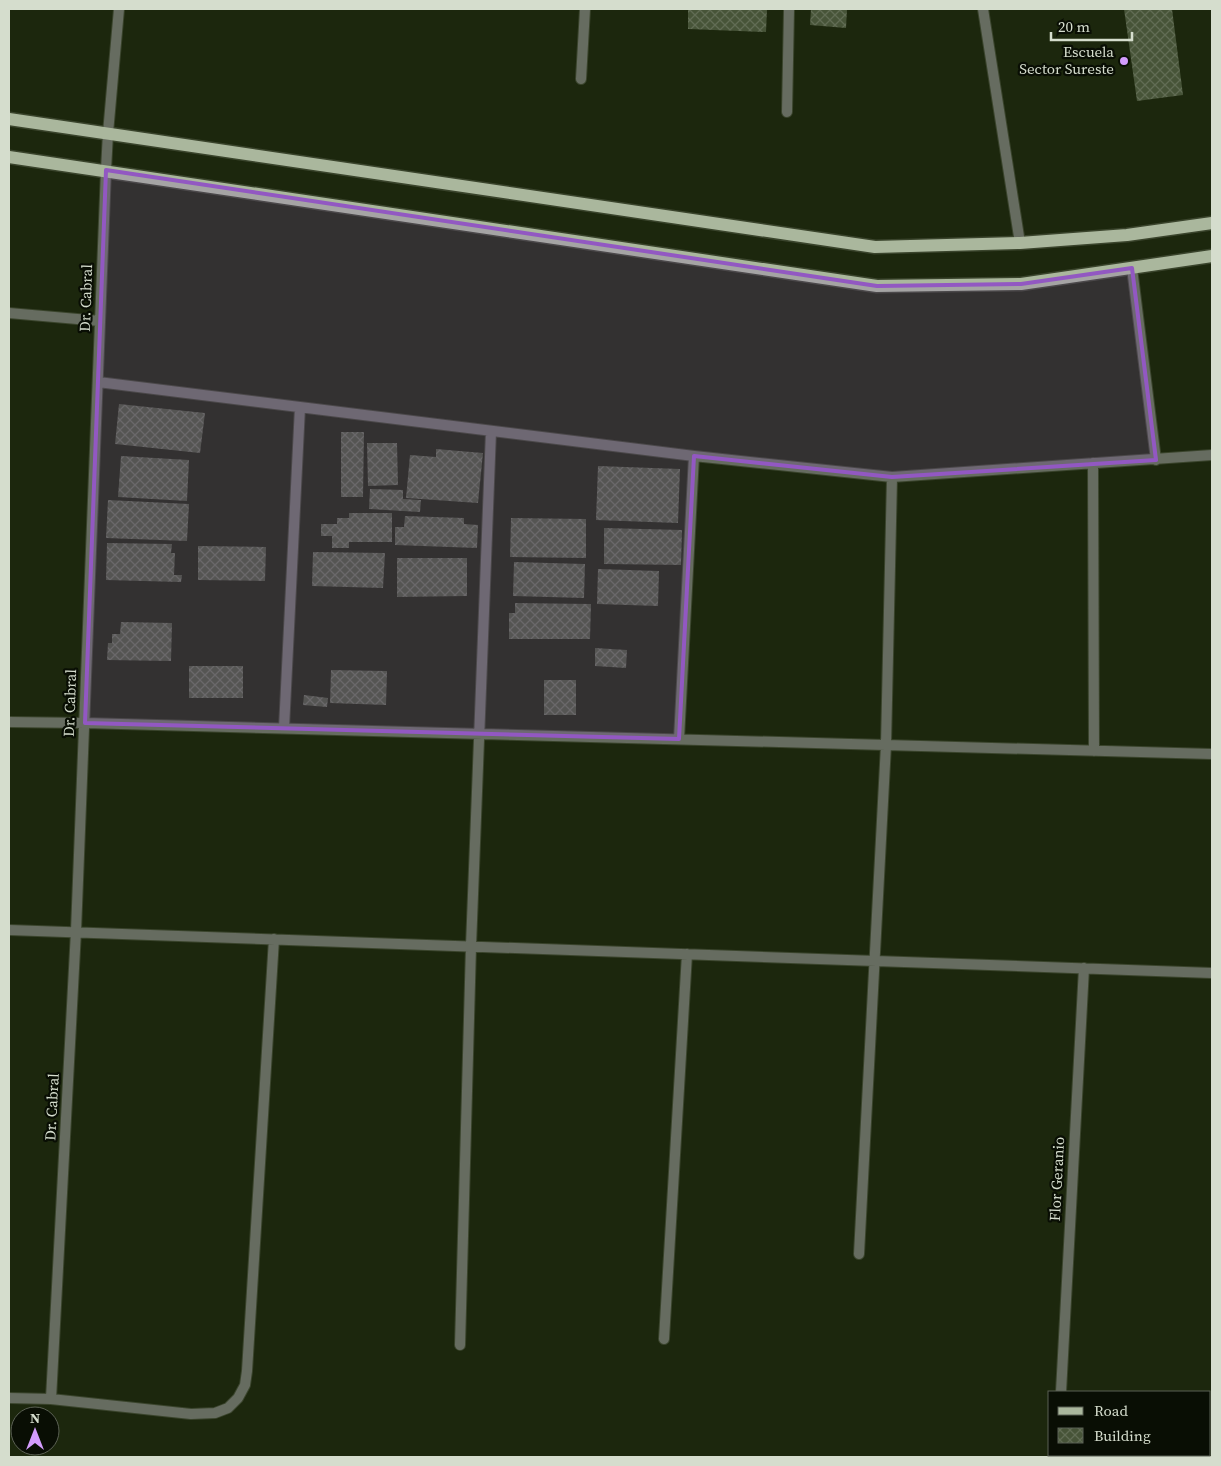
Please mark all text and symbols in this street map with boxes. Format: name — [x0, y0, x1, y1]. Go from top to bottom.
scale bar — [1051, 10, 1132, 42]
text: 20 m — [1058, 16, 1090, 37]
place label: Escuela Sector Sureste — [1019, 41, 1114, 79]
marker: Escuela Sector Sureste — [1118, 55, 1130, 67]
street label: Dr. Cabral — [74, 263, 97, 332]
street label: Dr. Cabral — [58, 668, 81, 737]
street label: Dr. Cabral — [39, 1072, 64, 1141]
street label: Flor Geranio — [1044, 1136, 1069, 1222]
legend — [1048, 1391, 1211, 1456]
text: Road — [1094, 1400, 1128, 1421]
north arrow — [10, 1406, 60, 1456]
text: N — [30, 1408, 40, 1428]
text: Building — [1094, 1425, 1151, 1446]

